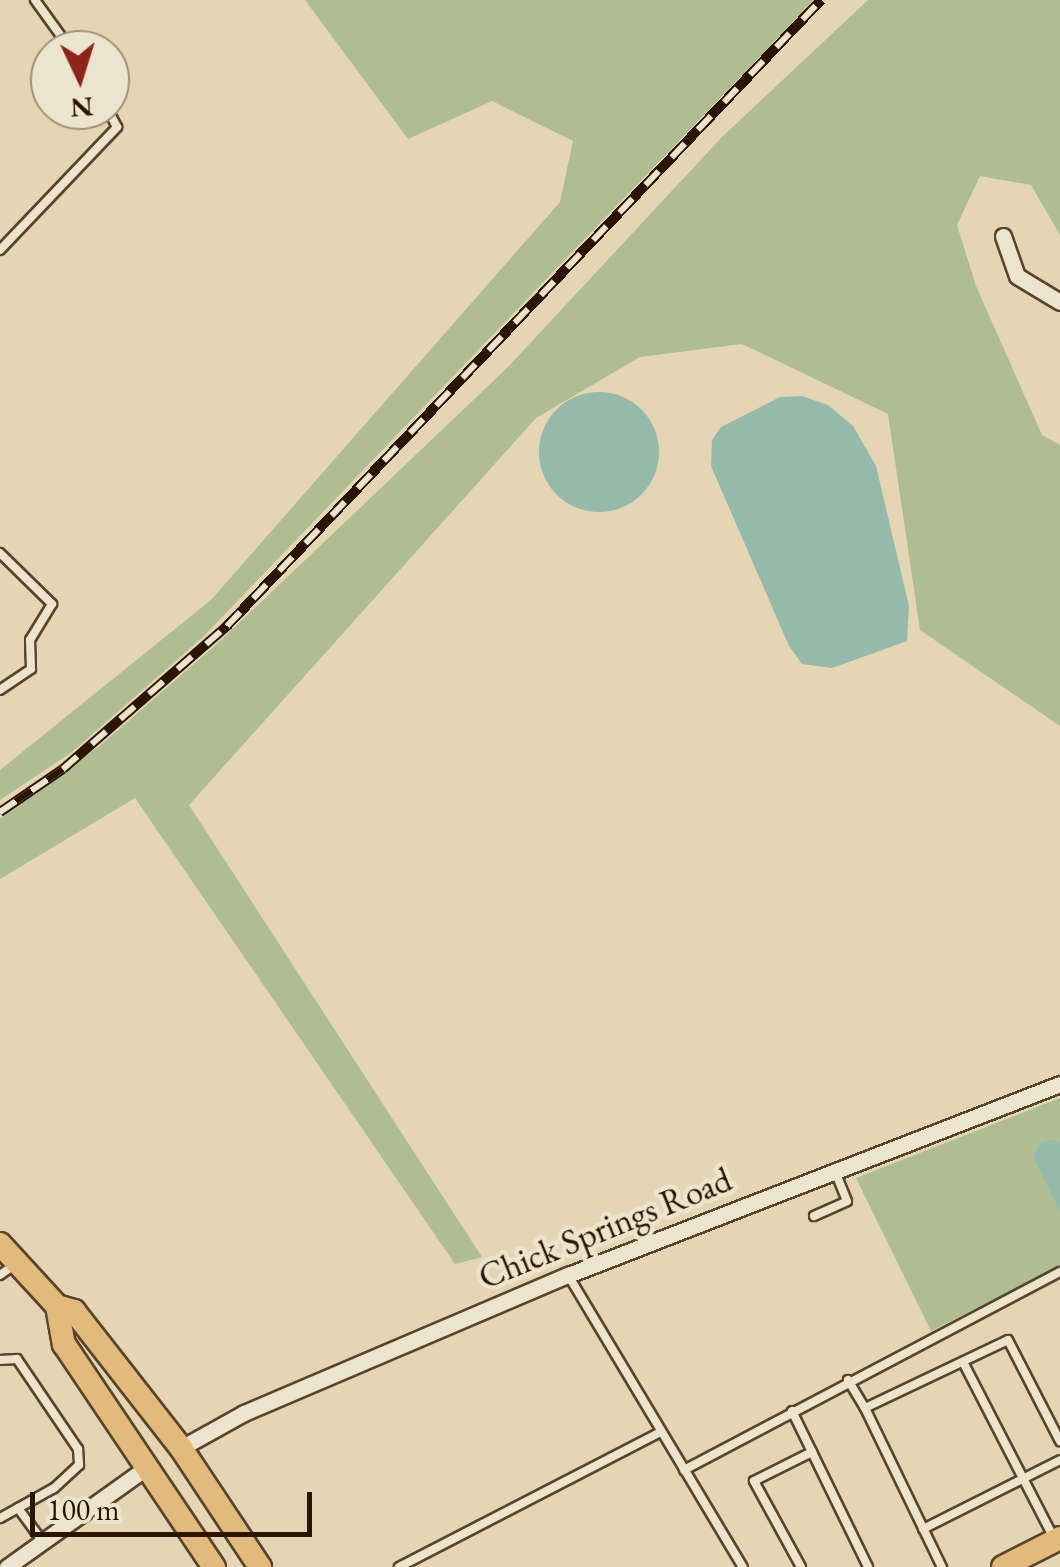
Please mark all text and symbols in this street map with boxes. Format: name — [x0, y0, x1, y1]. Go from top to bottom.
north arrow — [30, 30, 130, 130]
text: N — [69, 89, 95, 127]
street label: Chick Springs Road — [472, 1158, 738, 1298]
scale bar — [35, 1472, 318, 1534]
text: 100 m — [47, 1490, 120, 1529]

